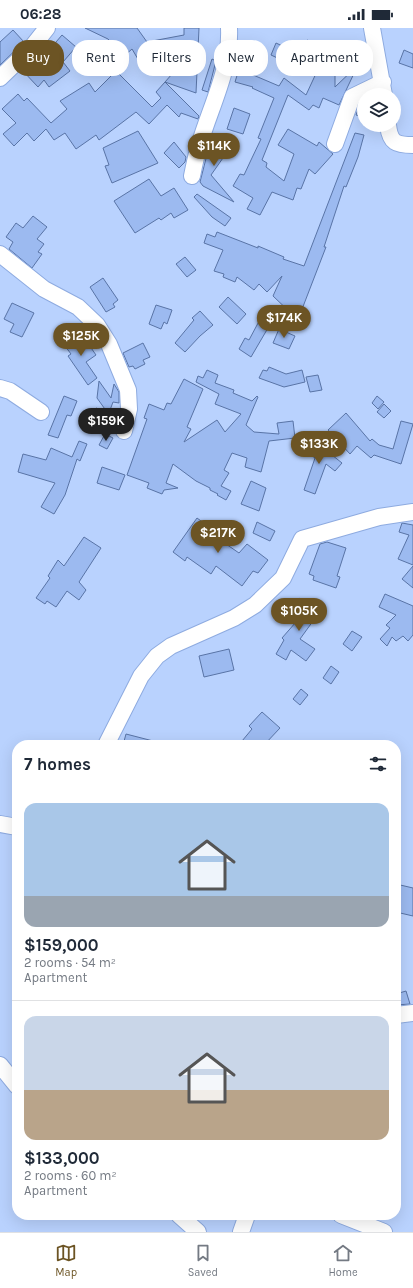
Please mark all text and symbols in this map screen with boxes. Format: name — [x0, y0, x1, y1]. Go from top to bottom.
text: 06:28 — [20, 5, 61, 23]
chip: Buy — [12, 40, 64, 76]
chip: Rent — [72, 40, 129, 76]
chip: Filters — [137, 40, 206, 76]
chip: New — [214, 40, 268, 76]
chip: Apartment — [276, 40, 373, 76]
map controls — [357, 88, 401, 132]
button: layers — [357, 88, 401, 132]
pin: $114K — [186, 133, 242, 167]
text: $114K — [197, 138, 231, 153]
pin: $174K — [256, 305, 312, 339]
text: $174K — [266, 310, 302, 325]
pin: $125K — [53, 323, 109, 357]
text: $125K — [62, 328, 100, 343]
pin: $159K — [78, 408, 134, 442]
text: $159K — [87, 413, 125, 428]
pin: $133K — [291, 431, 347, 465]
text: $133K — [300, 436, 338, 451]
pin: $217K — [190, 520, 246, 554]
text: $217K — [200, 525, 236, 540]
pin: $105K — [271, 598, 327, 632]
text: $105K — [280, 603, 318, 618]
icon: filters — [367, 753, 389, 775]
text: 7 homes — [24, 754, 91, 774]
icon: home — [171, 829, 243, 901]
text: $159,000 — [24, 935, 99, 955]
text: 2 rooms · 54 m² — [24, 955, 116, 970]
text: Apartment — [24, 970, 87, 985]
icon: home — [171, 1042, 243, 1114]
text: $133,000 — [24, 1148, 99, 1168]
text: 2 rooms · 60 m² — [24, 1168, 117, 1183]
text: Apartment — [24, 1183, 87, 1198]
tab: Map — [55, 1242, 77, 1279]
tab: Saved — [188, 1242, 218, 1279]
tab: Home — [328, 1242, 358, 1279]

